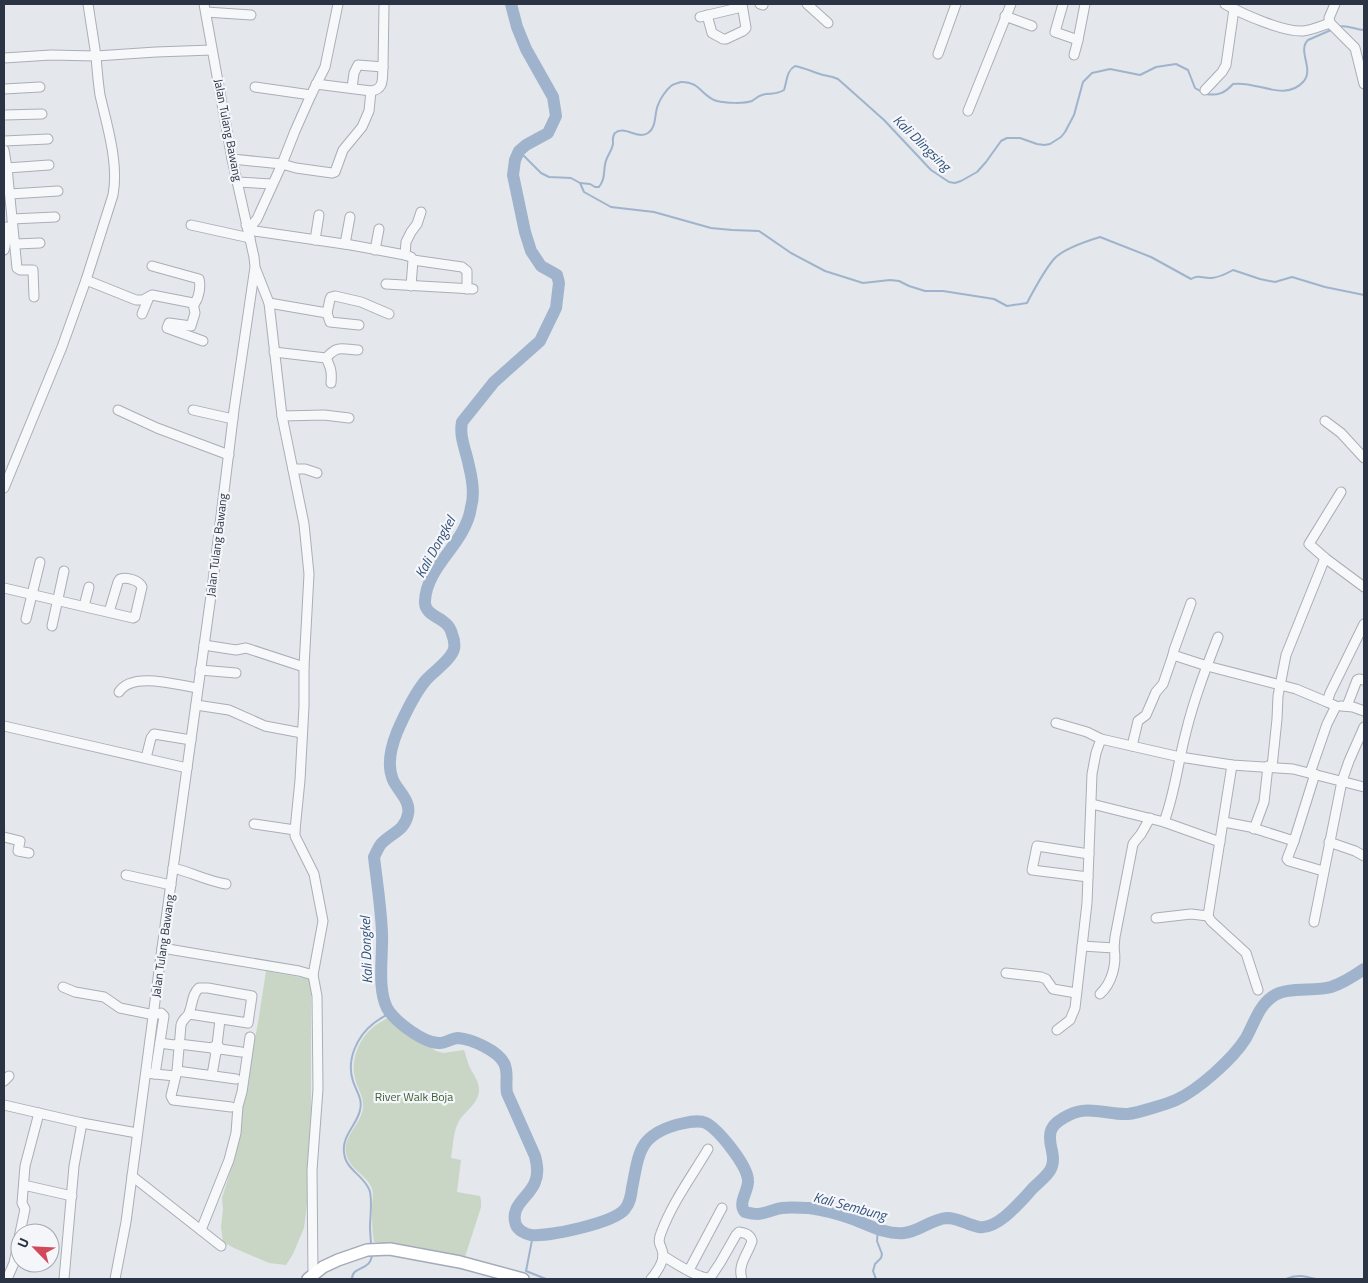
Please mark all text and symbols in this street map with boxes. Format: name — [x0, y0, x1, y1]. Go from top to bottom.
street label: Jalan Tulang Bawang — [209, 77, 248, 183]
water label: Kali Dlingsing — [889, 110, 957, 177]
street label: Jalan Tulang Bawang — [201, 492, 232, 598]
water label: Kali Dongkel — [409, 510, 461, 581]
street label: Jalan Tulang Bawang — [146, 893, 179, 999]
water label: Kali Dongkel — [354, 914, 377, 984]
park label: River Walk Boja — [375, 1087, 453, 1106]
water label: Kali Sembung — [811, 1186, 890, 1226]
north arrow — [10, 1223, 60, 1273]
text: U — [11, 1234, 34, 1251]

